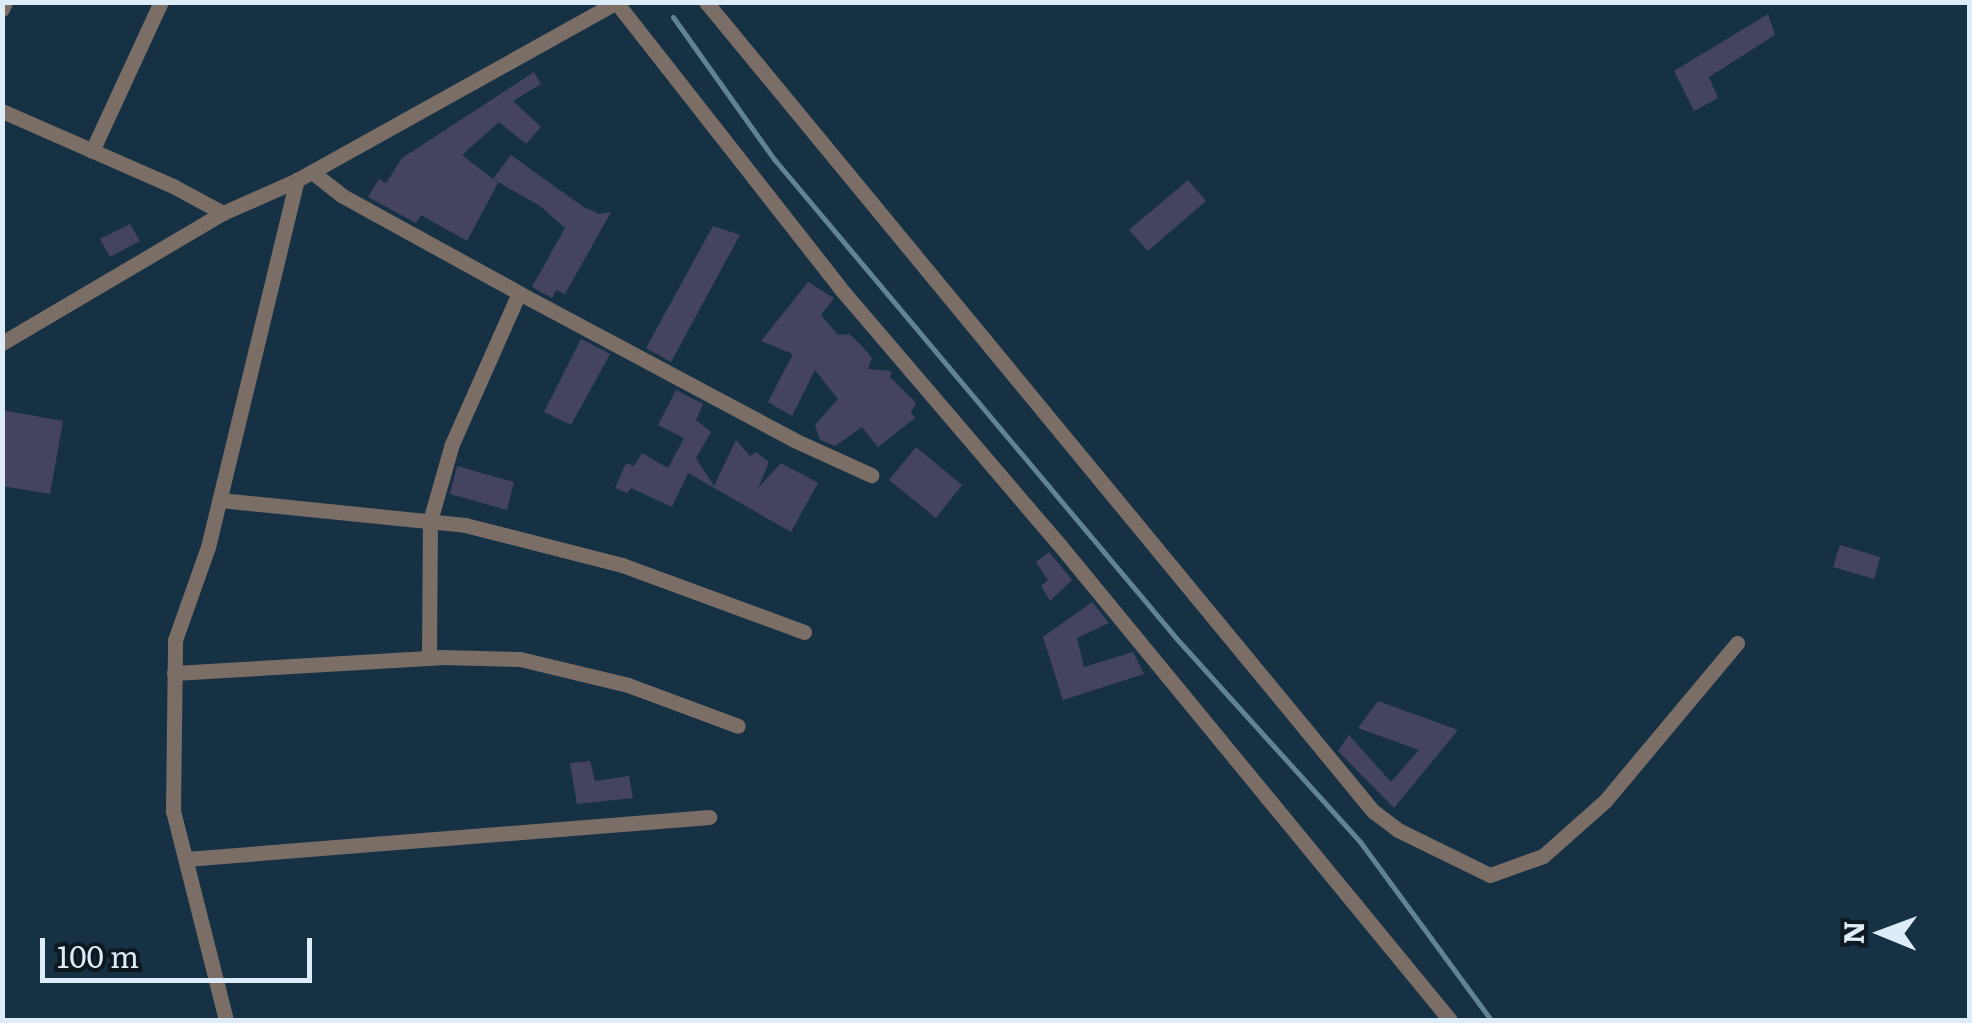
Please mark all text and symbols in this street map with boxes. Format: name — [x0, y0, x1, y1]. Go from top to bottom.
north arrow — [1832, 883, 1932, 983]
scale bar — [45, 918, 318, 980]
text: N — [1831, 920, 1873, 945]
text: 100 m — [57, 933, 139, 977]

